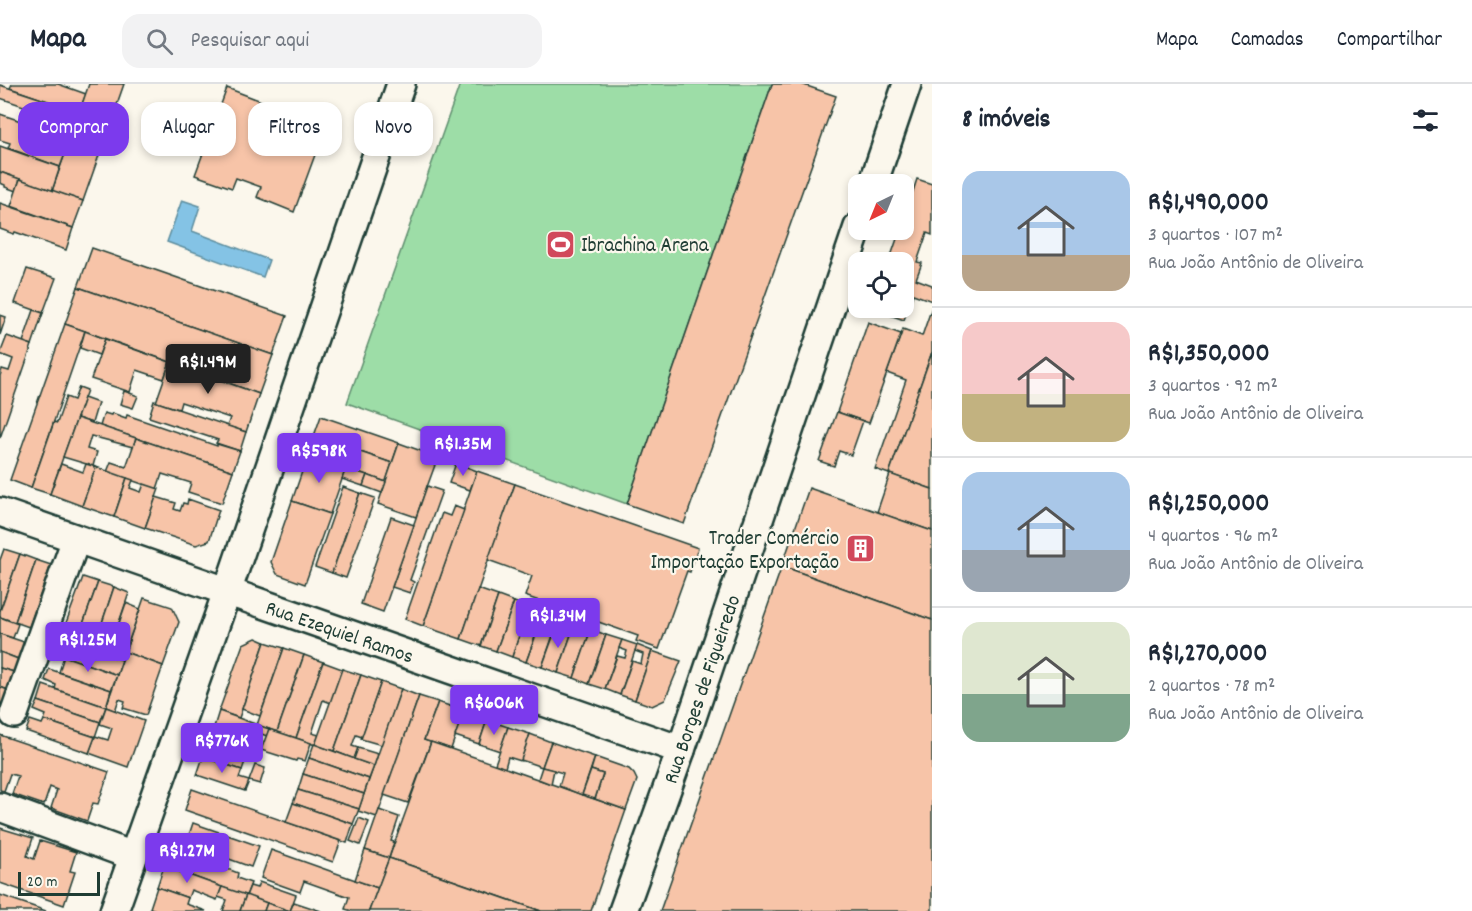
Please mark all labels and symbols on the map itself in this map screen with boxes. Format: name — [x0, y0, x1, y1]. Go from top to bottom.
north arrow — [848, 174, 914, 240]
sports icon: Ibrachina Arena — [544, 228, 576, 260]
place label: Ibrachina Arena — [581, 232, 710, 262]
pin: R$1.49M — [153, 344, 263, 395]
pin: R$1.35M — [408, 426, 518, 477]
pin: R$598K — [270, 433, 368, 484]
place label: Trader Comércio Importação Exportação — [651, 525, 839, 579]
building icon: Trader Comércio Importação Exportação — [844, 533, 876, 565]
street label: Rua Borges de Figueiredo — [657, 592, 750, 788]
street label: Rua Ezequiel Ramos — [261, 594, 417, 673]
pin: R$1.34M — [503, 598, 613, 649]
pin: R$1.25M — [33, 622, 143, 673]
pin: R$606K — [445, 685, 543, 736]
pin: R$776K — [173, 723, 271, 774]
pin: R$1.27M — [132, 833, 242, 884]
scale bar — [18, 869, 100, 896]

